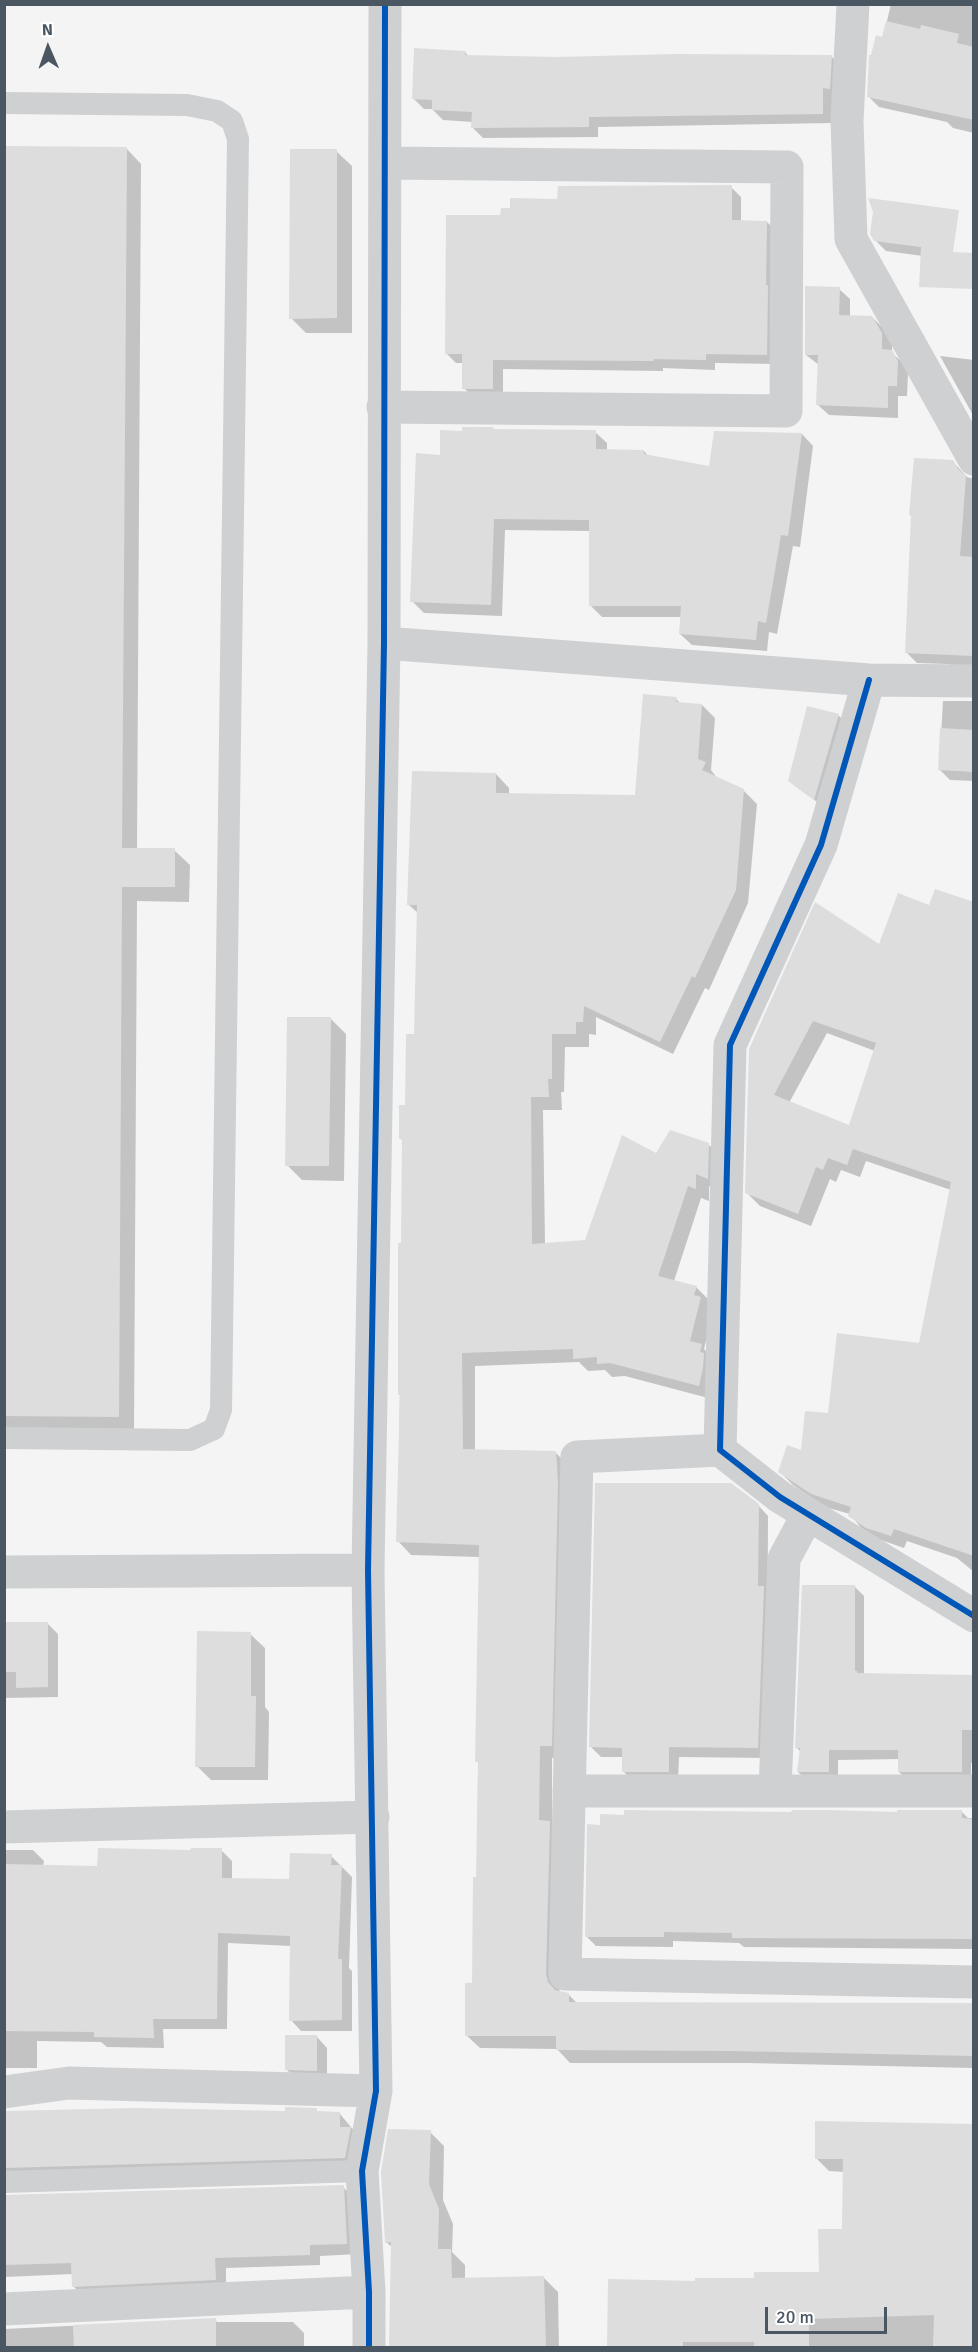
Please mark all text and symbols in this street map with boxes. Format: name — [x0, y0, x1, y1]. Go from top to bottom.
north arrow — [18, 18, 78, 78]
text: N — [41, 20, 53, 40]
scale bar — [768, 2295, 890, 2333]
text: 20 m — [776, 2306, 814, 2328]

